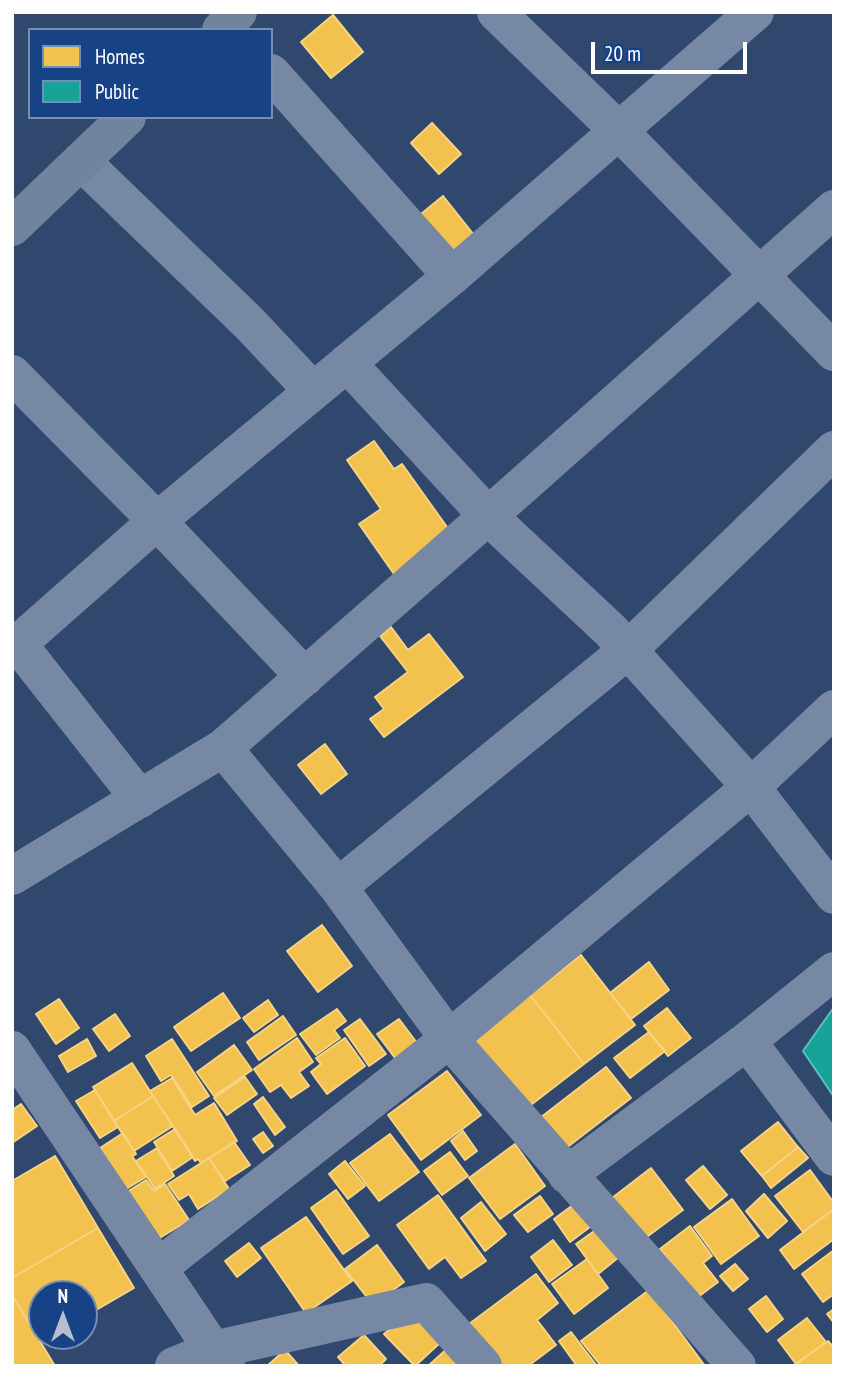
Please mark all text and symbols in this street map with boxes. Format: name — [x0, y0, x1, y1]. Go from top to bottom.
legend — [28, 28, 273, 119]
scale bar — [594, 28, 750, 72]
text: 20 m — [604, 40, 641, 67]
text: Homes — [95, 43, 145, 70]
text: Public — [95, 78, 139, 105]
north arrow — [28, 1280, 98, 1350]
text: N — [58, 1284, 68, 1308]

